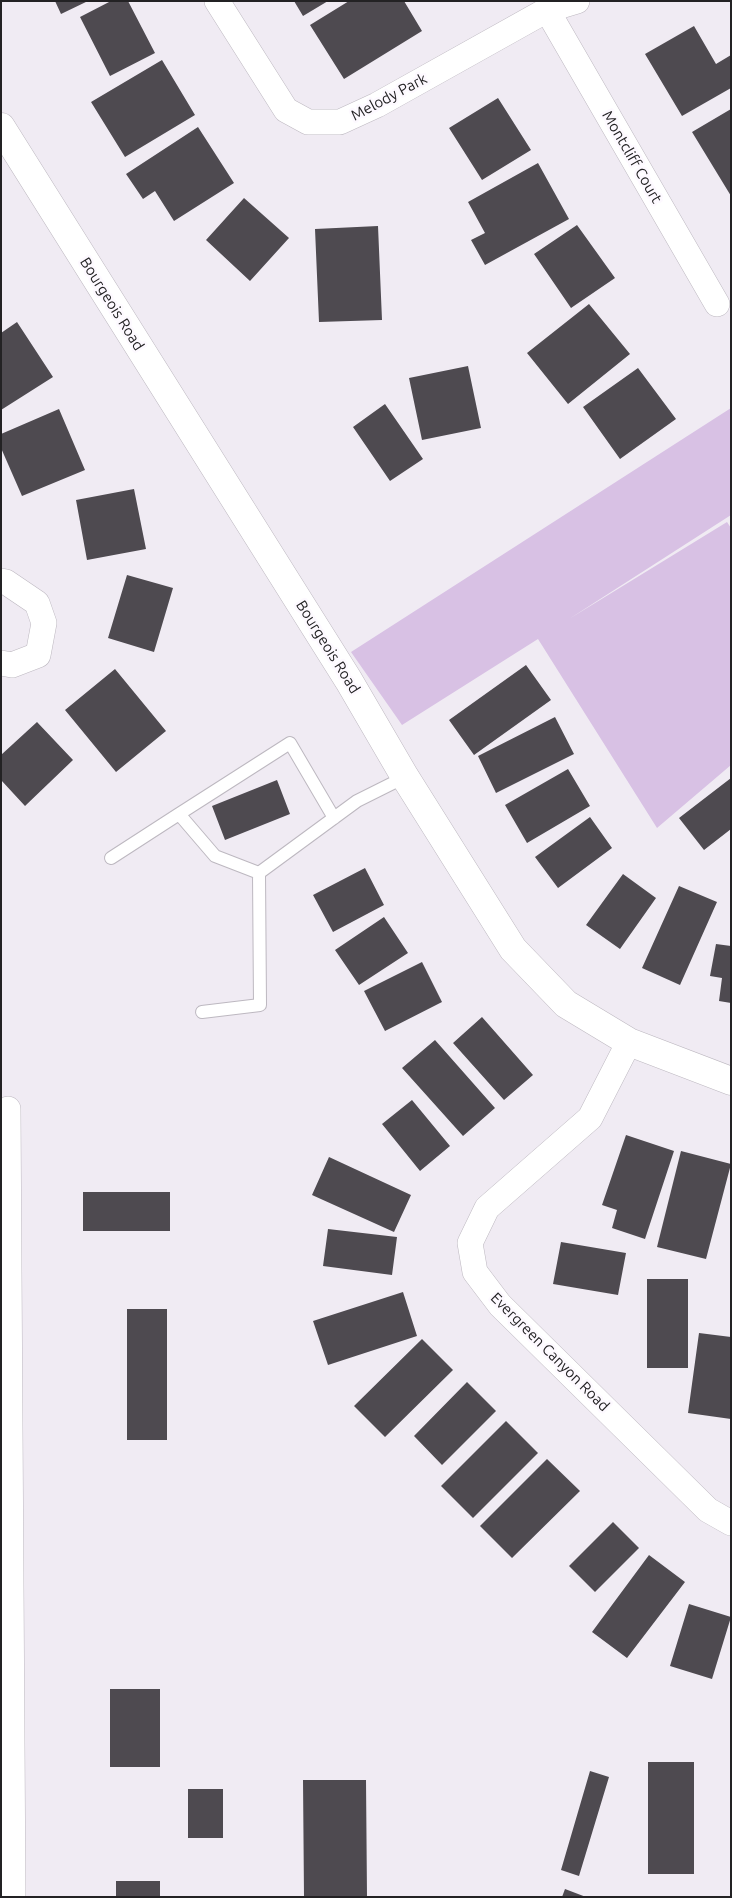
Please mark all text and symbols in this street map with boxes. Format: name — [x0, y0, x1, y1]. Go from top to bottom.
street label: Melody Park — [348, 70, 430, 124]
street label: Montcliff Court — [598, 108, 666, 206]
street label: Bourgeois Road — [76, 254, 148, 354]
street label: Bourgeois Road — [292, 597, 364, 697]
street label: Evergreen Canyon Road — [487, 1289, 613, 1415]

